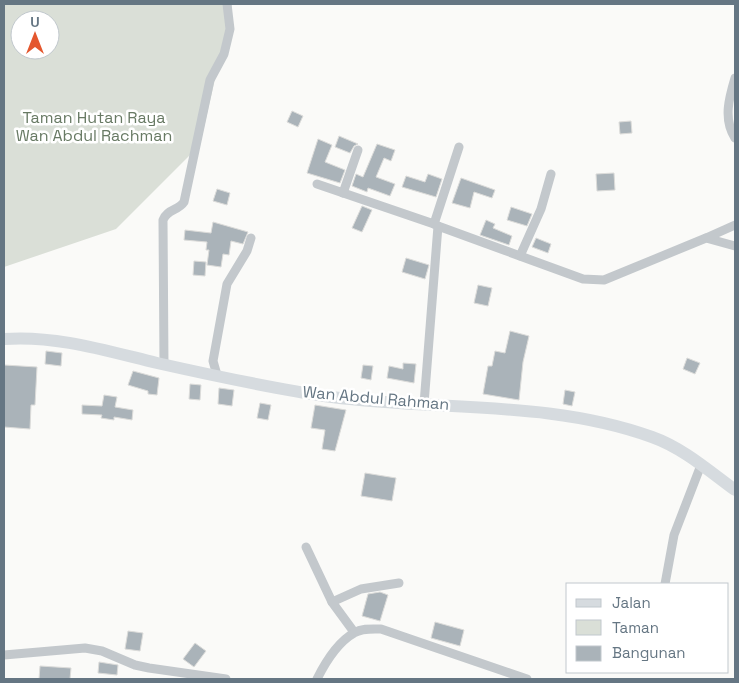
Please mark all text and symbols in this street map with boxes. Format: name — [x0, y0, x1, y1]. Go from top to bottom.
north arrow — [10, 10, 60, 60]
text: U — [30, 13, 40, 31]
park label: Taman Hutan Raya Wan Abdul Rachman — [16, 107, 172, 146]
street label: Wan Abdul Rahman — [302, 381, 450, 415]
legend — [566, 583, 729, 673]
text: Jalan — [612, 593, 651, 612]
text: Taman — [612, 618, 659, 637]
text: Bangunan — [612, 643, 686, 662]

